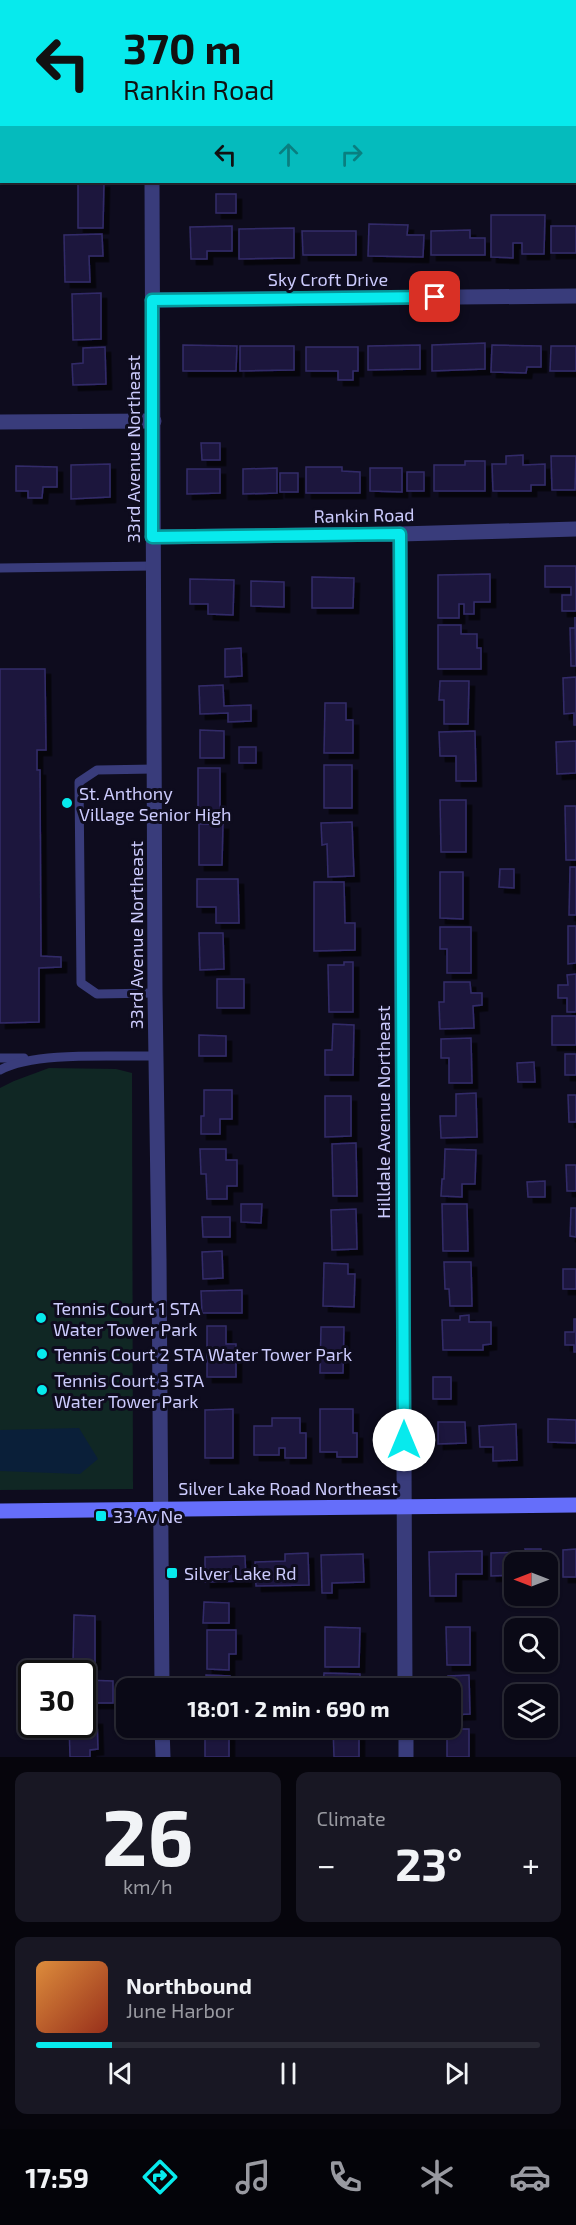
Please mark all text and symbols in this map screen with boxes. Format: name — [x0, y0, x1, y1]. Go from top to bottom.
text: 370 m — [123, 22, 242, 72]
icon: left — [24, 24, 102, 102]
text: Rankin Road — [123, 73, 275, 105]
icon: left — [209, 138, 242, 171]
icon: ahead — [272, 138, 305, 171]
icon: right — [335, 138, 368, 171]
street label: Sky Croft Drive — [268, 268, 388, 290]
pin — [409, 271, 460, 322]
icon: arrive — [418, 280, 451, 313]
street label: 33rd Avenue Northeast — [122, 355, 144, 543]
street label: Rankin Road — [313, 503, 415, 527]
place label: St. Anthony Village Senior High — [79, 782, 231, 825]
marker: St. Anthony Village Senior High — [60, 796, 74, 810]
street label: 33rd Avenue Northeast — [125, 841, 147, 1029]
street label: Hilldale Avenue Northeast — [372, 1005, 394, 1219]
place label: Tennis Court 1 STA Water Tower Park — [53, 1297, 201, 1340]
marker: Tennis Court 1 STA Water Tower Park — [34, 1311, 48, 1325]
place label: Tennis Court 2 STA Water Tower Park — [54, 1343, 352, 1365]
marker: Tennis Court 2 STA Water Tower Park — [35, 1347, 49, 1361]
place label: Tennis Court 3 STA Water Tower Park — [54, 1369, 205, 1412]
marker: Tennis Court 3 STA Water Tower Park — [35, 1383, 49, 1397]
position arrow — [372, 1408, 436, 1472]
street label: Silver Lake Road Northeast — [178, 1477, 398, 1499]
place label: 33 Av Ne — [113, 1505, 183, 1527]
marker: 33 Av Ne — [94, 1509, 108, 1523]
north arrow — [504, 1552, 558, 1606]
map controls — [504, 1552, 558, 1738]
place label: Silver Lake Rd — [184, 1562, 297, 1584]
marker: Silver Lake Rd — [165, 1566, 179, 1580]
button: search — [504, 1618, 558, 1672]
speed limit sign: 30 — [18, 1660, 96, 1738]
button: layers — [504, 1684, 558, 1738]
text: 18:01 · 2 min · 690 m — [187, 1695, 390, 1721]
text: 26 — [102, 1788, 193, 1882]
text: Climate — [317, 1806, 386, 1830]
text: 23° — [395, 1836, 462, 1890]
text: − — [317, 1844, 336, 1884]
text: + — [522, 1844, 540, 1884]
text: km/h — [123, 1874, 173, 1898]
text: Northbound — [126, 1972, 252, 1998]
text: June Harbor — [126, 1998, 234, 2022]
icon: previous — [104, 2057, 137, 2090]
icon: pause — [272, 2057, 305, 2090]
icon: next — [440, 2057, 473, 2090]
icon: directions — [139, 2156, 181, 2198]
icon: music — [232, 2156, 274, 2198]
icon: phone — [324, 2156, 366, 2198]
icon: climate — [416, 2156, 458, 2198]
icon: car — [509, 2156, 551, 2198]
text: 17:59 — [25, 2161, 89, 2193]

